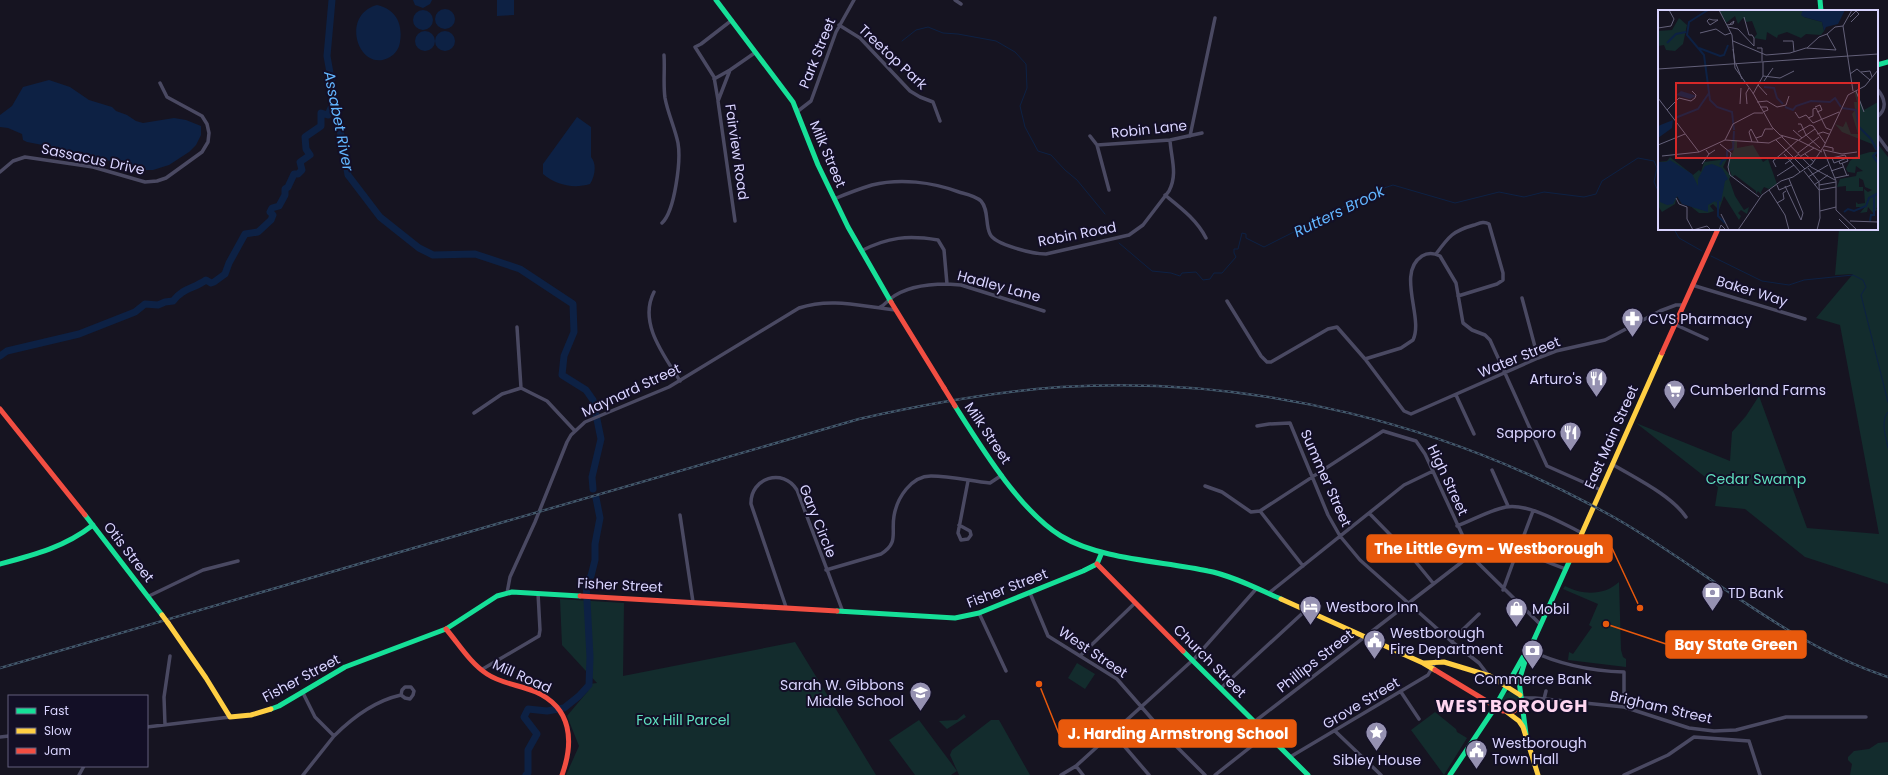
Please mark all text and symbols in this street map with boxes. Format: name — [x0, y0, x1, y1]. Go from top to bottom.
inset map — [1658, 10, 1878, 230]
street label: Park Street — [794, 15, 840, 91]
street label: Treetop Park — [854, 20, 932, 95]
water label: Assabet River — [319, 68, 359, 173]
street label: Fairview Road — [720, 103, 754, 201]
street label: Robin Lane — [1110, 115, 1188, 143]
street label: Milk Street — [805, 117, 851, 191]
street label: Sassacus Drive — [39, 138, 147, 180]
water label: Rutters Brook — [1290, 179, 1389, 242]
street label: Robin Road — [1036, 217, 1118, 251]
street label: Hadley Lane — [955, 265, 1043, 307]
street label: Baker Way — [1714, 271, 1790, 311]
pharmacy icon: CVS Pharmacy — [1620, 306, 1646, 339]
place label: CVS Pharmacy — [1648, 309, 1752, 329]
street label: Water Street — [1475, 331, 1563, 383]
street label: Maynard Street — [578, 358, 684, 422]
restaurant icon: Arturo's — [1584, 366, 1610, 399]
place label: Arturo's — [1530, 369, 1582, 389]
supermarket icon: Cumberland Farms — [1662, 377, 1688, 410]
place label: Cumberland Farms — [1690, 380, 1826, 400]
street label: East Main Street — [1579, 382, 1643, 492]
street label: Milk Street — [960, 398, 1016, 468]
restaurant icon: Sapporo — [1558, 420, 1584, 453]
place label: Sapporo — [1496, 423, 1556, 443]
street label: Summer Street — [1296, 426, 1356, 530]
street label: High Street — [1423, 441, 1473, 519]
park label: Cedar Swamp — [1706, 469, 1806, 489]
street label: Gary Circle — [794, 481, 842, 561]
street label: Otis Street — [99, 518, 159, 586]
callout: The Little Gym - Westborough — [1367, 535, 1612, 562]
text: The Little Gym - Westborough — [1374, 538, 1604, 559]
street label: Fisher Street — [964, 563, 1050, 613]
street label: Fisher Street — [577, 573, 663, 597]
bank icon: TD Bank — [1700, 580, 1726, 613]
place label: TD Bank — [1728, 583, 1784, 603]
hotel icon: Westboro Inn — [1297, 594, 1323, 627]
shop icon: Mobil — [1504, 596, 1530, 629]
place label: Westboro Inn — [1326, 597, 1418, 617]
place label: Mobil — [1532, 599, 1569, 619]
street label: Church Street — [1169, 620, 1251, 702]
street label: West Street — [1054, 621, 1132, 683]
place label: Westborough Fire Department — [1390, 623, 1503, 659]
street label: Phillips Street — [1272, 625, 1358, 697]
public building icon: Westborough Fire Department — [1362, 628, 1388, 661]
callout: Bay State Green — [1666, 631, 1806, 658]
text: Bay State Green — [1674, 634, 1798, 655]
bank icon: Commerce Bank — [1520, 638, 1546, 671]
street label: Fisher Street — [259, 649, 343, 707]
street label: Mill Road — [489, 654, 555, 698]
place label: Commerce Bank — [1474, 669, 1593, 689]
street label: Grove Street — [1319, 672, 1403, 734]
place label: Sarah W. Gibbons Middle School — [780, 675, 904, 711]
school or university icon: Sarah W. Gibbons Middle School — [907, 680, 933, 713]
street label: Brigham Street — [1608, 686, 1714, 728]
district label: WESTBOROUGH — [1436, 693, 1588, 718]
legend — [8, 695, 148, 767]
text: Fast — [44, 702, 69, 719]
park label: Fox Hill Parcel — [636, 710, 730, 730]
place icon: Sibley House — [1364, 719, 1390, 752]
callout: J. Harding Armstrong School — [1059, 720, 1296, 747]
text: Slow — [44, 722, 72, 739]
text: J. Harding Armstrong School — [1068, 723, 1288, 744]
place label: Westborough Town Hall — [1492, 733, 1587, 769]
public building icon: Westborough Town Hall — [1464, 738, 1490, 771]
text: Jam — [44, 742, 71, 759]
place label: Sibley House — [1333, 750, 1422, 770]

